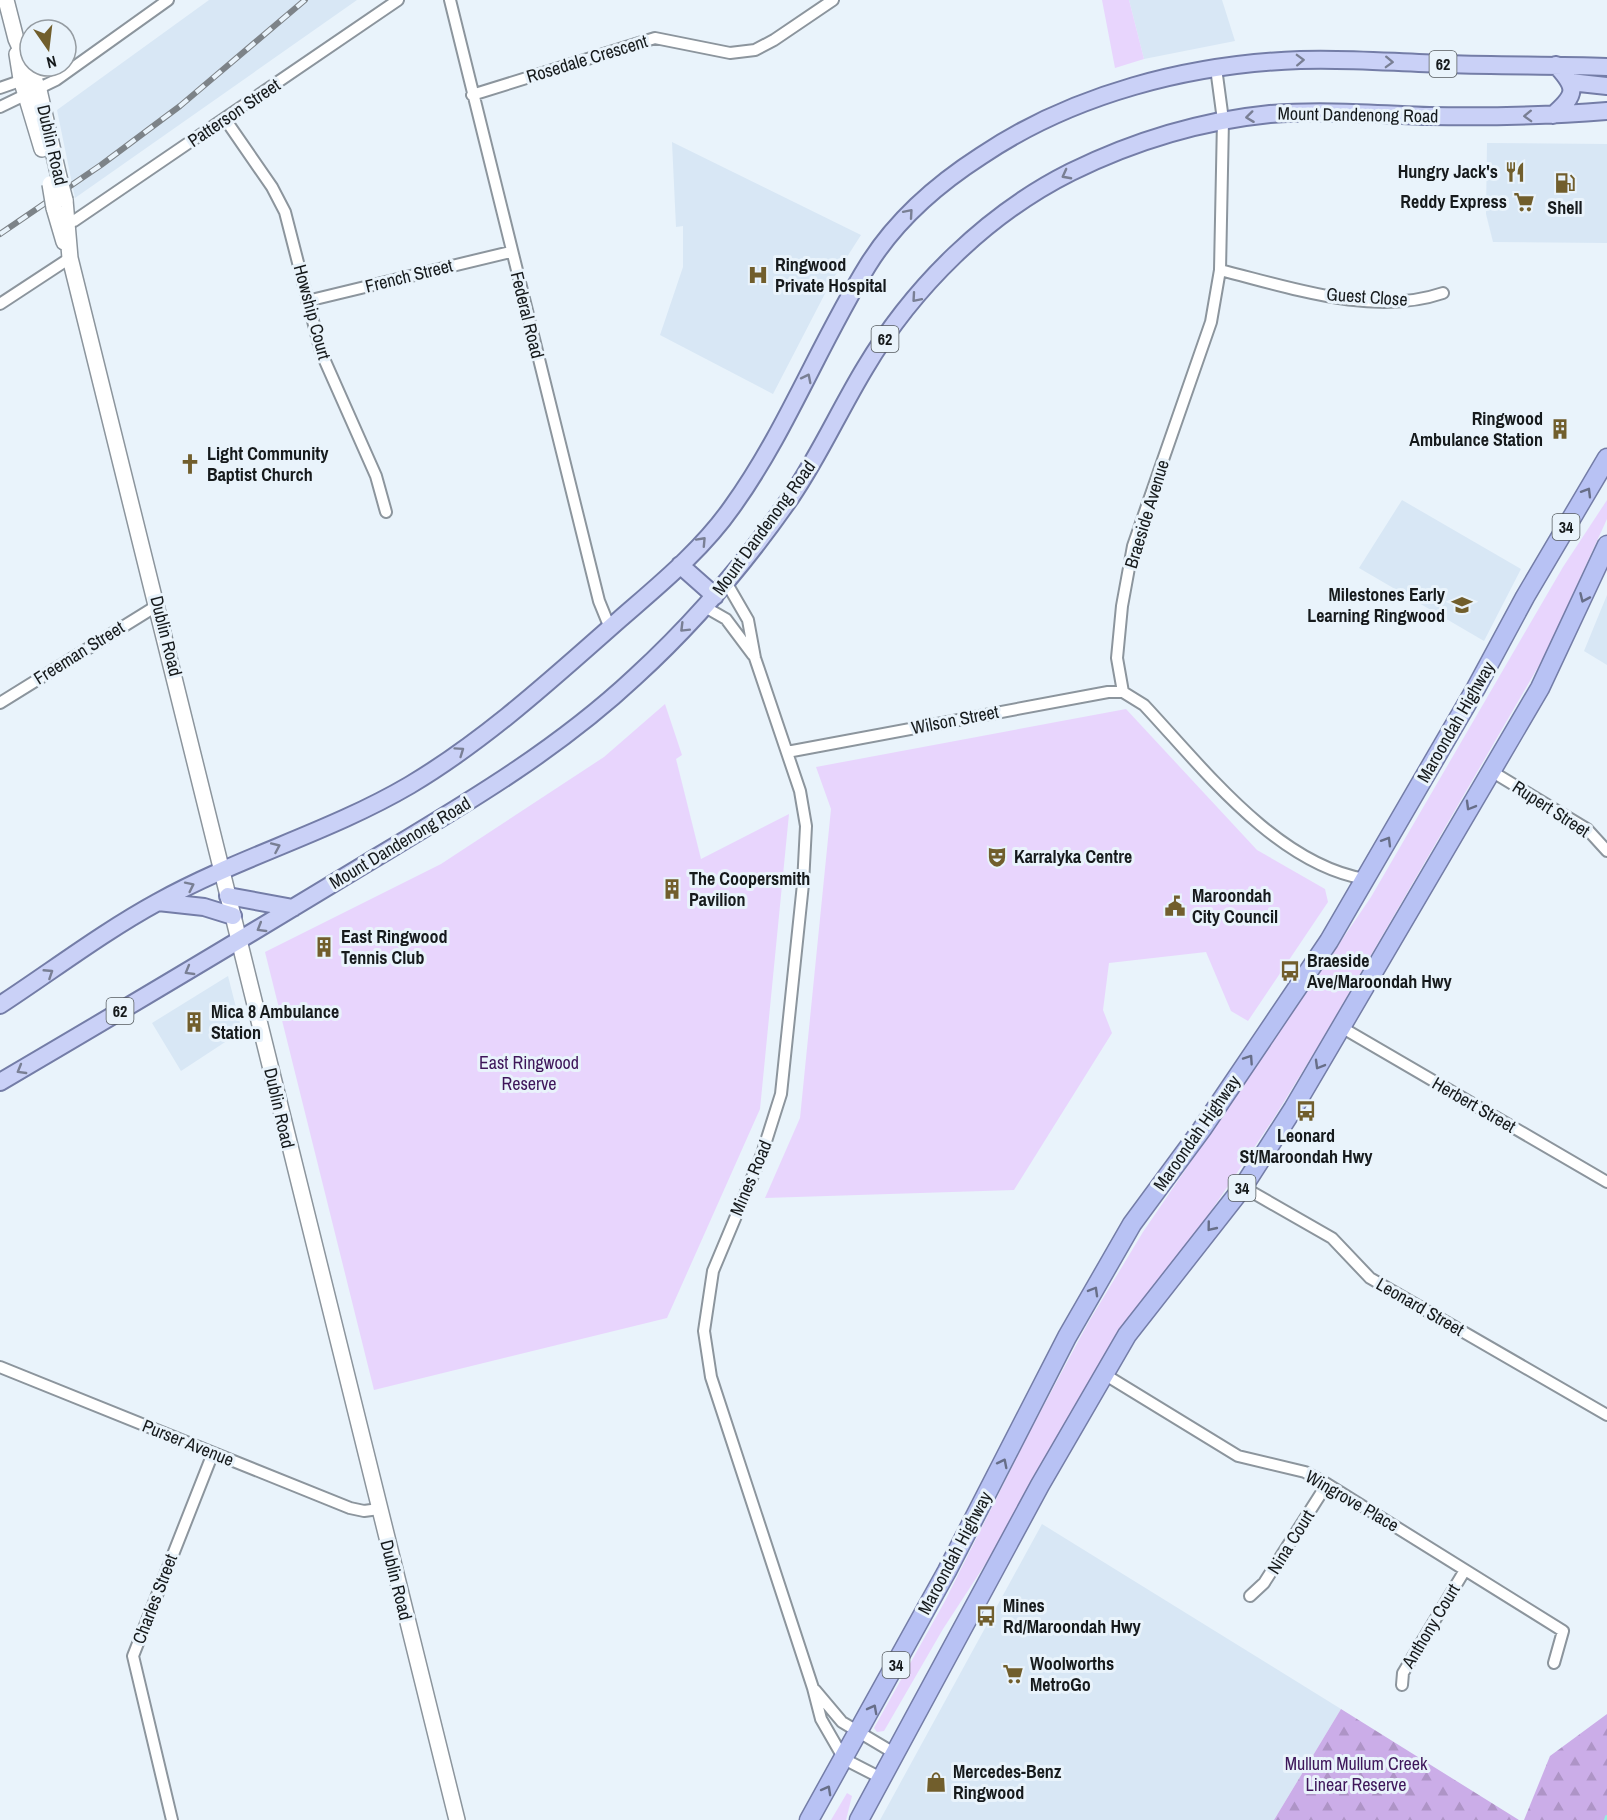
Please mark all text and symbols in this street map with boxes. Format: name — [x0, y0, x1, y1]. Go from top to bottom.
north arrow — [18, 18, 78, 78]
street label: Rosedale Crescent — [523, 28, 651, 89]
text: N — [44, 51, 59, 74]
road number: 62 — [1430, 51, 1456, 77]
one-way arrow — [1296, 54, 1305, 66]
one-way arrow — [1385, 56, 1394, 69]
street label: Patterson Street — [183, 72, 285, 153]
street label: Mount Dandenong Road — [1277, 101, 1439, 128]
street label: Dublin Road — [31, 102, 74, 188]
one-way arrow — [1246, 110, 1255, 122]
one-way arrow — [1523, 110, 1532, 123]
place label: Hungry Jack's — [1398, 159, 1498, 184]
restaurant icon: Hungry Jack's — [1503, 160, 1527, 184]
one-way arrow — [1062, 168, 1072, 179]
fuel station icon: Shell — [1553, 171, 1577, 195]
place label: Reddy Express — [1400, 189, 1507, 214]
supermarket icon: Reddy Express — [1512, 190, 1536, 214]
place label: Shell — [1547, 195, 1583, 220]
one-way arrow — [902, 209, 913, 220]
place label: Ringwood Private Hospital — [775, 252, 887, 298]
street label: French Street — [362, 253, 455, 298]
street label: Howship Court — [288, 261, 337, 362]
hospital icon: Ringwood Private Hospital — [746, 263, 770, 287]
street label: Federal Road — [505, 269, 550, 361]
street label: Guest Close — [1326, 281, 1408, 312]
one-way arrow — [912, 291, 923, 302]
road number: 62 — [872, 326, 898, 352]
one-way arrow — [800, 373, 811, 384]
place label: Ringwood Ambulance Station — [1409, 406, 1543, 452]
building icon: Ringwood Ambulance Station — [1548, 417, 1572, 441]
place label: Light Community Baptist Church — [207, 441, 329, 487]
church icon: Light Community Baptist Church — [178, 452, 202, 476]
street label: Mount Dandenong Road — [706, 455, 821, 600]
street label: Braeside Avenue — [1118, 457, 1175, 571]
one-way arrow — [1579, 488, 1591, 498]
road number: 34 — [1552, 514, 1580, 540]
one-way arrow — [695, 537, 706, 548]
place label: Milestones Early Learning Ringwood — [1307, 582, 1446, 628]
one-way arrow — [1579, 592, 1591, 603]
street label: Dublin Road — [144, 593, 189, 679]
school or university icon: Milestones Early Learning Ringwood — [1450, 593, 1474, 617]
street label: Freeman Street — [29, 615, 129, 690]
one-way arrow — [681, 621, 692, 632]
street label: Maroondah Highway — [1411, 656, 1501, 787]
street label: Wilson Street — [909, 699, 1001, 740]
one-way arrow — [454, 748, 465, 759]
street label: Rupert Street — [1508, 774, 1595, 843]
street label: Mount Dandenong Road — [324, 790, 475, 895]
one-way arrow — [1466, 800, 1478, 810]
one-way arrow — [1380, 837, 1391, 847]
one-way arrow — [269, 843, 280, 855]
place label: Karralyka Centre — [1014, 844, 1132, 869]
theatre icon: Karralyka Centre — [985, 845, 1009, 869]
place label: The Coopersmith Pavilion — [689, 866, 810, 912]
building icon: The Coopersmith Pavilion — [660, 877, 684, 901]
one-way arrow — [183, 882, 194, 893]
place label: Maroondah City Council — [1192, 883, 1278, 929]
public building icon: Maroondah City Council — [1163, 894, 1187, 918]
one-way arrow — [257, 920, 267, 932]
place label: East Ringwood Tennis Club — [341, 924, 448, 970]
building icon: East Ringwood Tennis Club — [312, 935, 336, 959]
place label: Braeside Ave/Maroondah Hwy — [1307, 948, 1452, 994]
bus stop icon: Braeside Ave/Maroondah Hwy — [1278, 959, 1302, 983]
one-way arrow — [185, 963, 195, 975]
one-way arrow — [43, 968, 53, 980]
road number: 62 — [106, 998, 134, 1024]
place label: Mica 8 Ambulance Station — [211, 999, 339, 1045]
building icon: Mica 8 Ambulance Station — [182, 1010, 206, 1034]
park label: East Ringwood Reserve — [479, 1050, 579, 1096]
one-way arrow — [1242, 1055, 1253, 1066]
one-way arrow — [1314, 1059, 1326, 1069]
one-way arrow — [17, 1062, 27, 1074]
street label: Dublin Road — [258, 1065, 301, 1151]
street label: Maroondah Highway — [1147, 1069, 1246, 1196]
street label: Herbert Street — [1428, 1071, 1521, 1139]
bus stop icon: Leonard St/Maroondah Hwy — [1294, 1099, 1318, 1123]
place label: Leonard St/Maroondah Hwy — [1240, 1123, 1373, 1169]
street label: Mines Road — [723, 1136, 778, 1219]
road number: 34 — [1228, 1175, 1256, 1201]
one-way arrow — [1207, 1220, 1218, 1231]
street label: Leonard Street — [1372, 1271, 1469, 1342]
one-way arrow — [1087, 1287, 1098, 1297]
street label: Purser Avenue — [139, 1413, 238, 1472]
one-way arrow — [995, 1458, 1007, 1469]
street label: Wingrove Place — [1301, 1464, 1404, 1537]
street label: Maroondah Highway — [912, 1486, 998, 1619]
street label: Nina Court — [1261, 1505, 1320, 1579]
street label: Dublin Road — [374, 1537, 419, 1623]
street label: Charles Street — [126, 1550, 183, 1647]
street label: Anthony Court — [1395, 1579, 1466, 1673]
place label: Mines Rd/Maroondah Hwy — [1003, 1593, 1142, 1639]
bus stop icon: Mines Rd/Maroondah Hwy — [974, 1604, 998, 1628]
place label: Woolworths MetroGo — [1030, 1651, 1114, 1697]
road number: 34 — [882, 1652, 910, 1678]
supermarket icon: Woolworths MetroGo — [1001, 1662, 1025, 1686]
one-way arrow — [866, 1704, 877, 1715]
park label: Mullum Mullum Creek Linear Reserve — [1285, 1751, 1428, 1797]
place label: Mercedes-Benz Ringwood — [953, 1759, 1062, 1805]
shop icon: Mercedes-Benz Ringwood — [924, 1770, 948, 1794]
one-way arrow — [819, 1785, 831, 1796]

